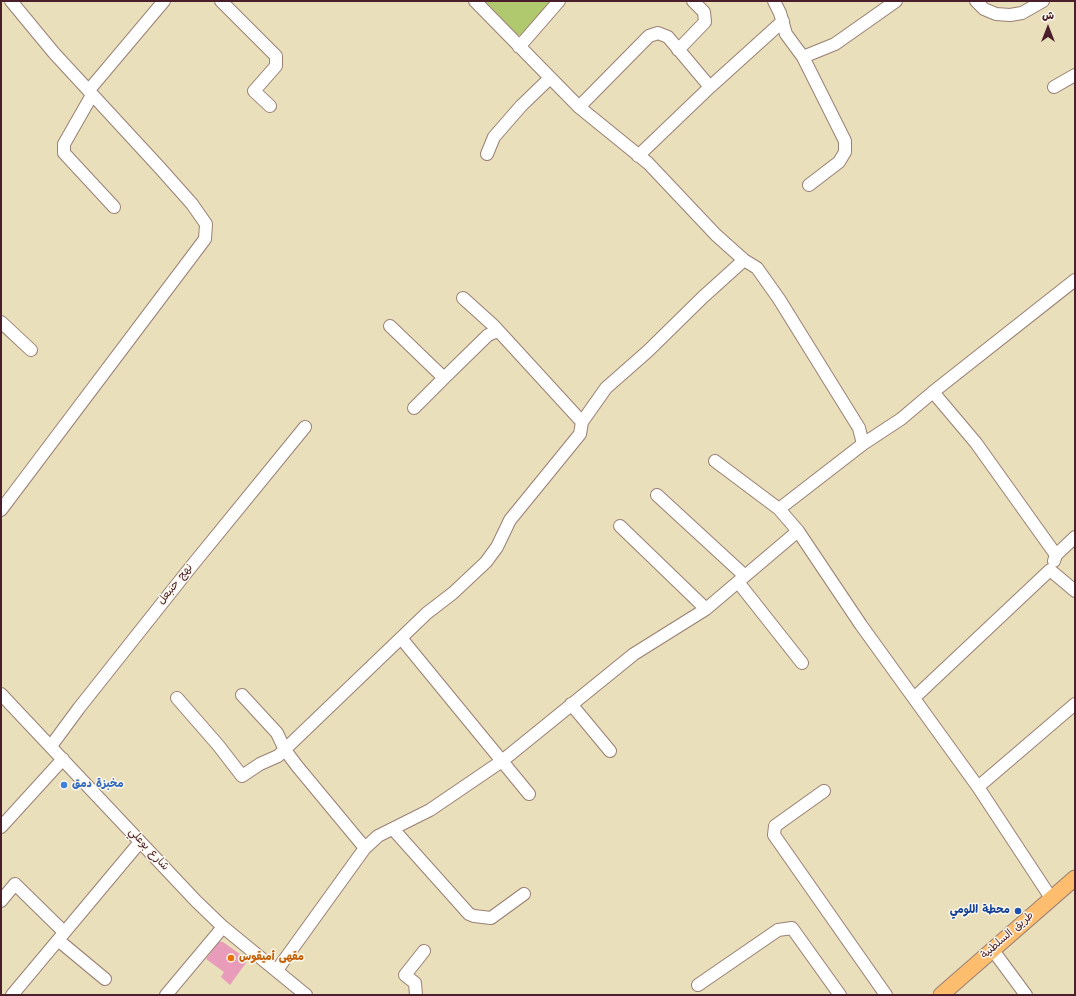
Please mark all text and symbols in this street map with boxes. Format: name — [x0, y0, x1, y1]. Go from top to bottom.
text: ش — [1042, 7, 1054, 25]
north arrow — [1028, 8, 1068, 48]
street label: نهج حنبعل — [156, 562, 196, 608]
place label: مخبزة دمق — [72, 778, 124, 792]
marker: مخبزة دمق — [59, 780, 69, 790]
street label: شارع بوعلي — [125, 826, 171, 874]
place label: محطة اللومي — [950, 904, 1010, 918]
marker: محطة اللومي — [1013, 906, 1023, 916]
street label: طريق السلطنية — [979, 909, 1037, 963]
place label: مقهى أميقوس — [239, 951, 304, 965]
marker: مقهى أميقوس — [226, 953, 236, 963]

